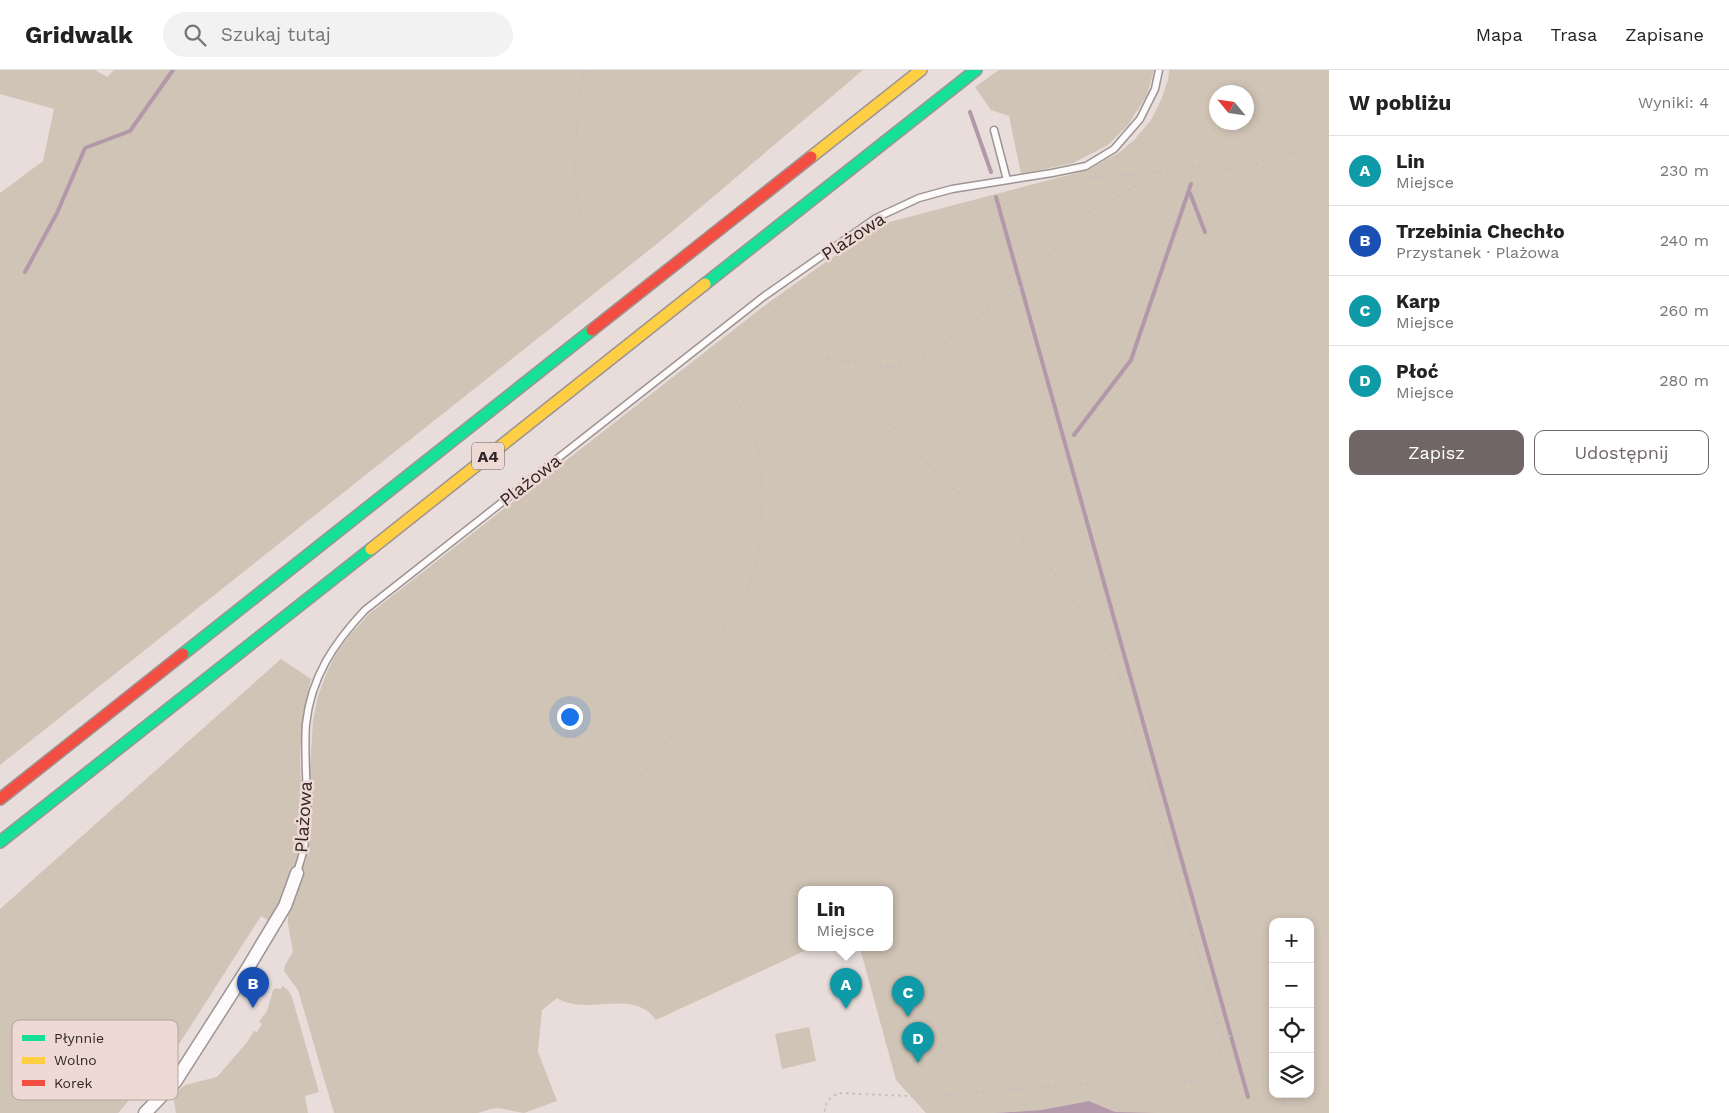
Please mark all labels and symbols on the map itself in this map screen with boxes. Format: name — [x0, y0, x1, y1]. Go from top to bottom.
north arrow — [1209, 85, 1254, 130]
street label: Plażowa — [817, 208, 889, 264]
road number: A4 — [472, 442, 504, 470]
street label: Plażowa — [495, 450, 565, 510]
your location — [557, 704, 583, 730]
street label: Plażowa — [290, 781, 316, 853]
pin: B — [237, 967, 269, 1008]
pin: A — [830, 968, 862, 1009]
pin: C — [892, 976, 924, 1017]
legend — [12, 1020, 178, 1100]
pin: D — [902, 1022, 934, 1063]
text: Płynnie — [54, 1030, 104, 1046]
text: Wolno — [54, 1052, 97, 1068]
text: Korek — [54, 1075, 93, 1091]

